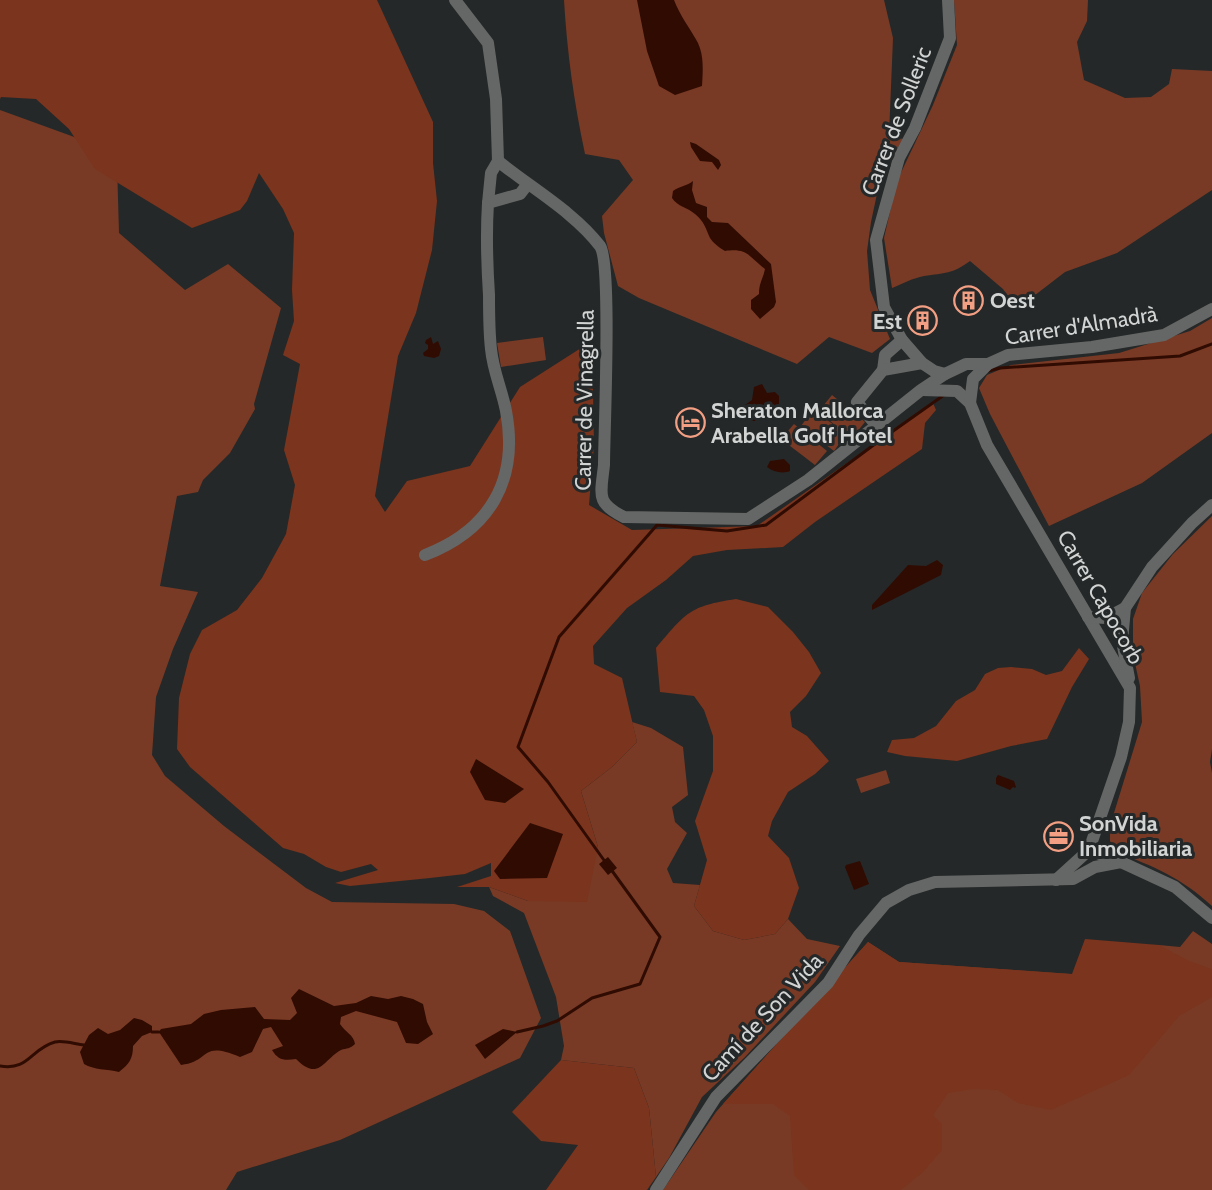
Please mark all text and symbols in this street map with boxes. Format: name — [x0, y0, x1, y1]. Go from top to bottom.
street label: Carrer de Solleric — [856, 43, 937, 200]
building icon: Oest — [953, 284, 985, 316]
place label: Oest — [990, 287, 1035, 314]
street label: Carrer d'Almadrà — [1003, 300, 1160, 351]
building icon: Est — [907, 305, 939, 337]
place label: Est — [873, 308, 902, 335]
street label: Carrer de Vinagrella — [569, 309, 600, 491]
place label: Sheraton Mallorca Arabella Golf Hotel — [711, 397, 892, 449]
hotel icon: Sheraton Mallorca Arabella Golf Hotel — [674, 407, 706, 439]
street label: Carrer Capocorb — [1051, 525, 1150, 669]
place label: SonVida Inmobiliaria — [1079, 810, 1192, 862]
office icon: SonVida Inmobiliaria — [1042, 820, 1074, 852]
street label: Camí de Son Vida — [696, 947, 829, 1087]

